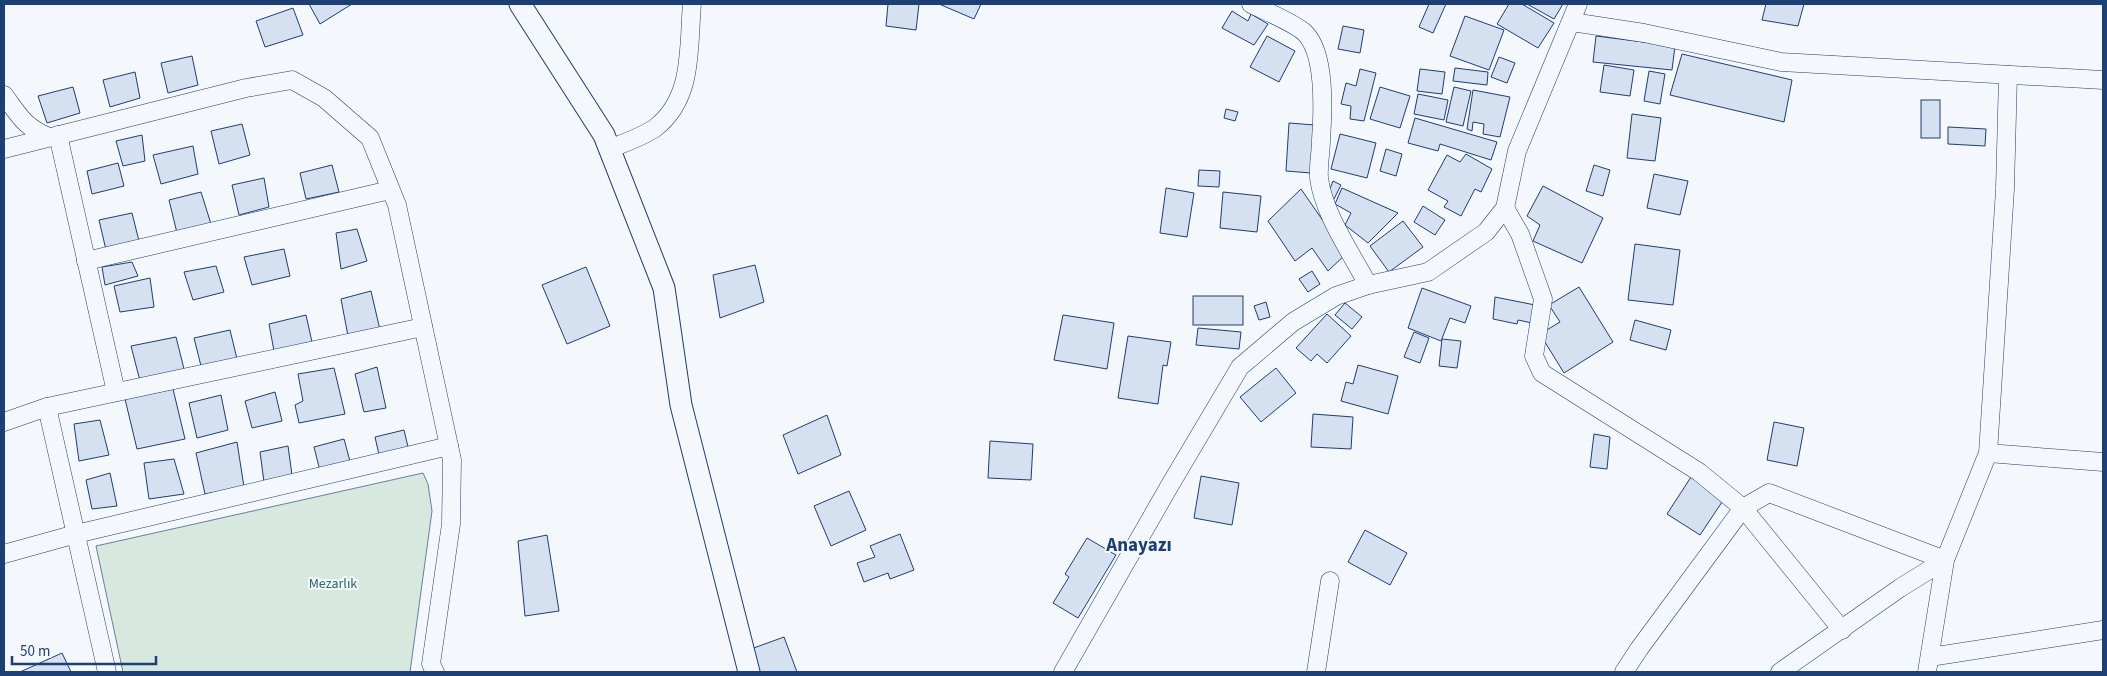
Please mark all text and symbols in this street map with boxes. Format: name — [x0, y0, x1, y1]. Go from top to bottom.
district label: Anayazı — [1105, 532, 1172, 559]
park label: Mezarlık — [309, 574, 357, 594]
scale bar — [12, 634, 156, 666]
text: 50 m — [20, 641, 50, 662]

